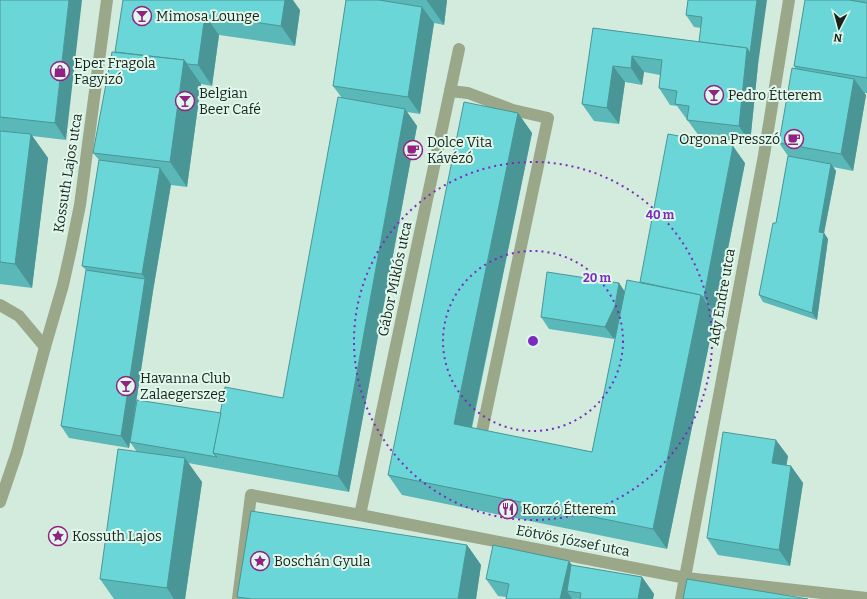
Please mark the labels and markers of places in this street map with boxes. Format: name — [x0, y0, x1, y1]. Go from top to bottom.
bar icon: Mimosa Lounge — [131, 5, 153, 27]
place label: Mimosa Lounge — [156, 8, 260, 25]
place label: Eper Fragola Fagyizó — [74, 55, 156, 88]
shop icon: Eper Fragola Fagyizó — [49, 60, 71, 82]
bar icon: Pedro Étterem — [703, 84, 725, 106]
place label: Belgian Beer Café — [199, 85, 261, 118]
place label: Pedro Étterem — [728, 86, 822, 104]
bar icon: Belgian Beer Café — [174, 90, 196, 112]
cafe icon: Orgona Presszó — [783, 128, 805, 150]
place label: Orgona Presszó — [679, 131, 780, 148]
place label: Dolce Vita Kávézó — [427, 134, 493, 167]
cafe icon: Dolce Vita Kávézó — [402, 139, 424, 161]
centre of rings — [526, 334, 540, 348]
place label: Havanna Club Zalaegerszeg — [140, 370, 231, 403]
bar icon: Havanna Club Zalaegerszeg — [115, 375, 137, 397]
restaurant icon: Korzó Étterem — [497, 498, 519, 520]
place label: Korzó Étterem — [522, 500, 617, 518]
place icon: Kossuth Lajos — [47, 525, 69, 547]
place label: Kossuth Lajos — [72, 528, 162, 545]
place icon: Boschán Gyula — [249, 550, 271, 572]
place label: Boschán Gyula — [274, 553, 371, 570]

